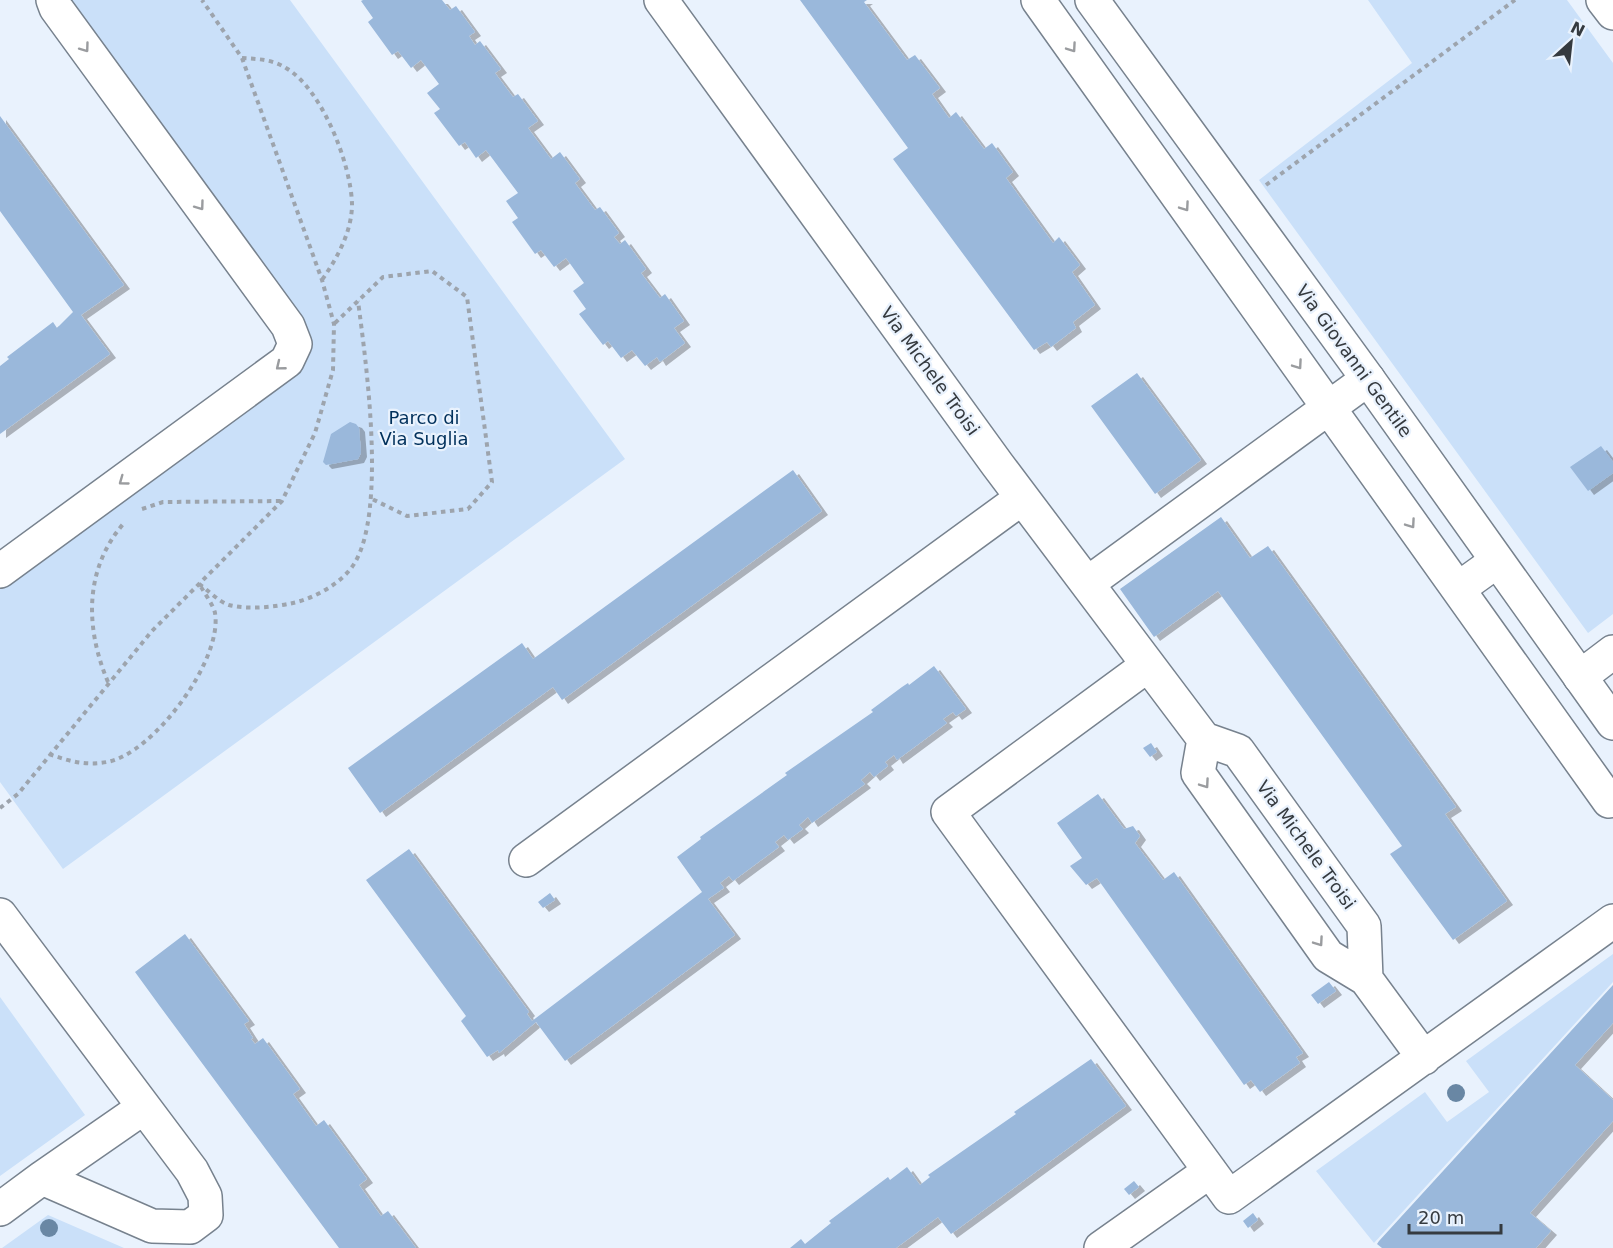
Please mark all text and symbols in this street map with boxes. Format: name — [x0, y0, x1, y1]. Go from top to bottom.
north arrow — [1541, 12, 1601, 72]
text: N — [1567, 18, 1588, 41]
one-way arrow — [1065, 41, 1076, 52]
one-way arrow — [78, 42, 89, 53]
one-way arrow — [193, 199, 204, 210]
one-way arrow — [1178, 200, 1189, 211]
street label: Via Giovanni Gentile — [1292, 280, 1417, 441]
street label: Via Michele Troisi — [877, 302, 984, 439]
one-way arrow — [276, 358, 287, 369]
one-way arrow — [1291, 359, 1302, 370]
park label: Parco di Via Suglia — [380, 407, 468, 449]
one-way arrow — [119, 474, 130, 485]
one-way arrow — [1404, 518, 1415, 529]
street label: Via Michele Troisi — [1253, 776, 1360, 913]
one-way arrow — [1198, 777, 1209, 788]
one-way arrow — [1311, 936, 1322, 947]
scale bar — [1409, 1197, 1500, 1235]
text: 20 m — [1418, 1207, 1464, 1228]

